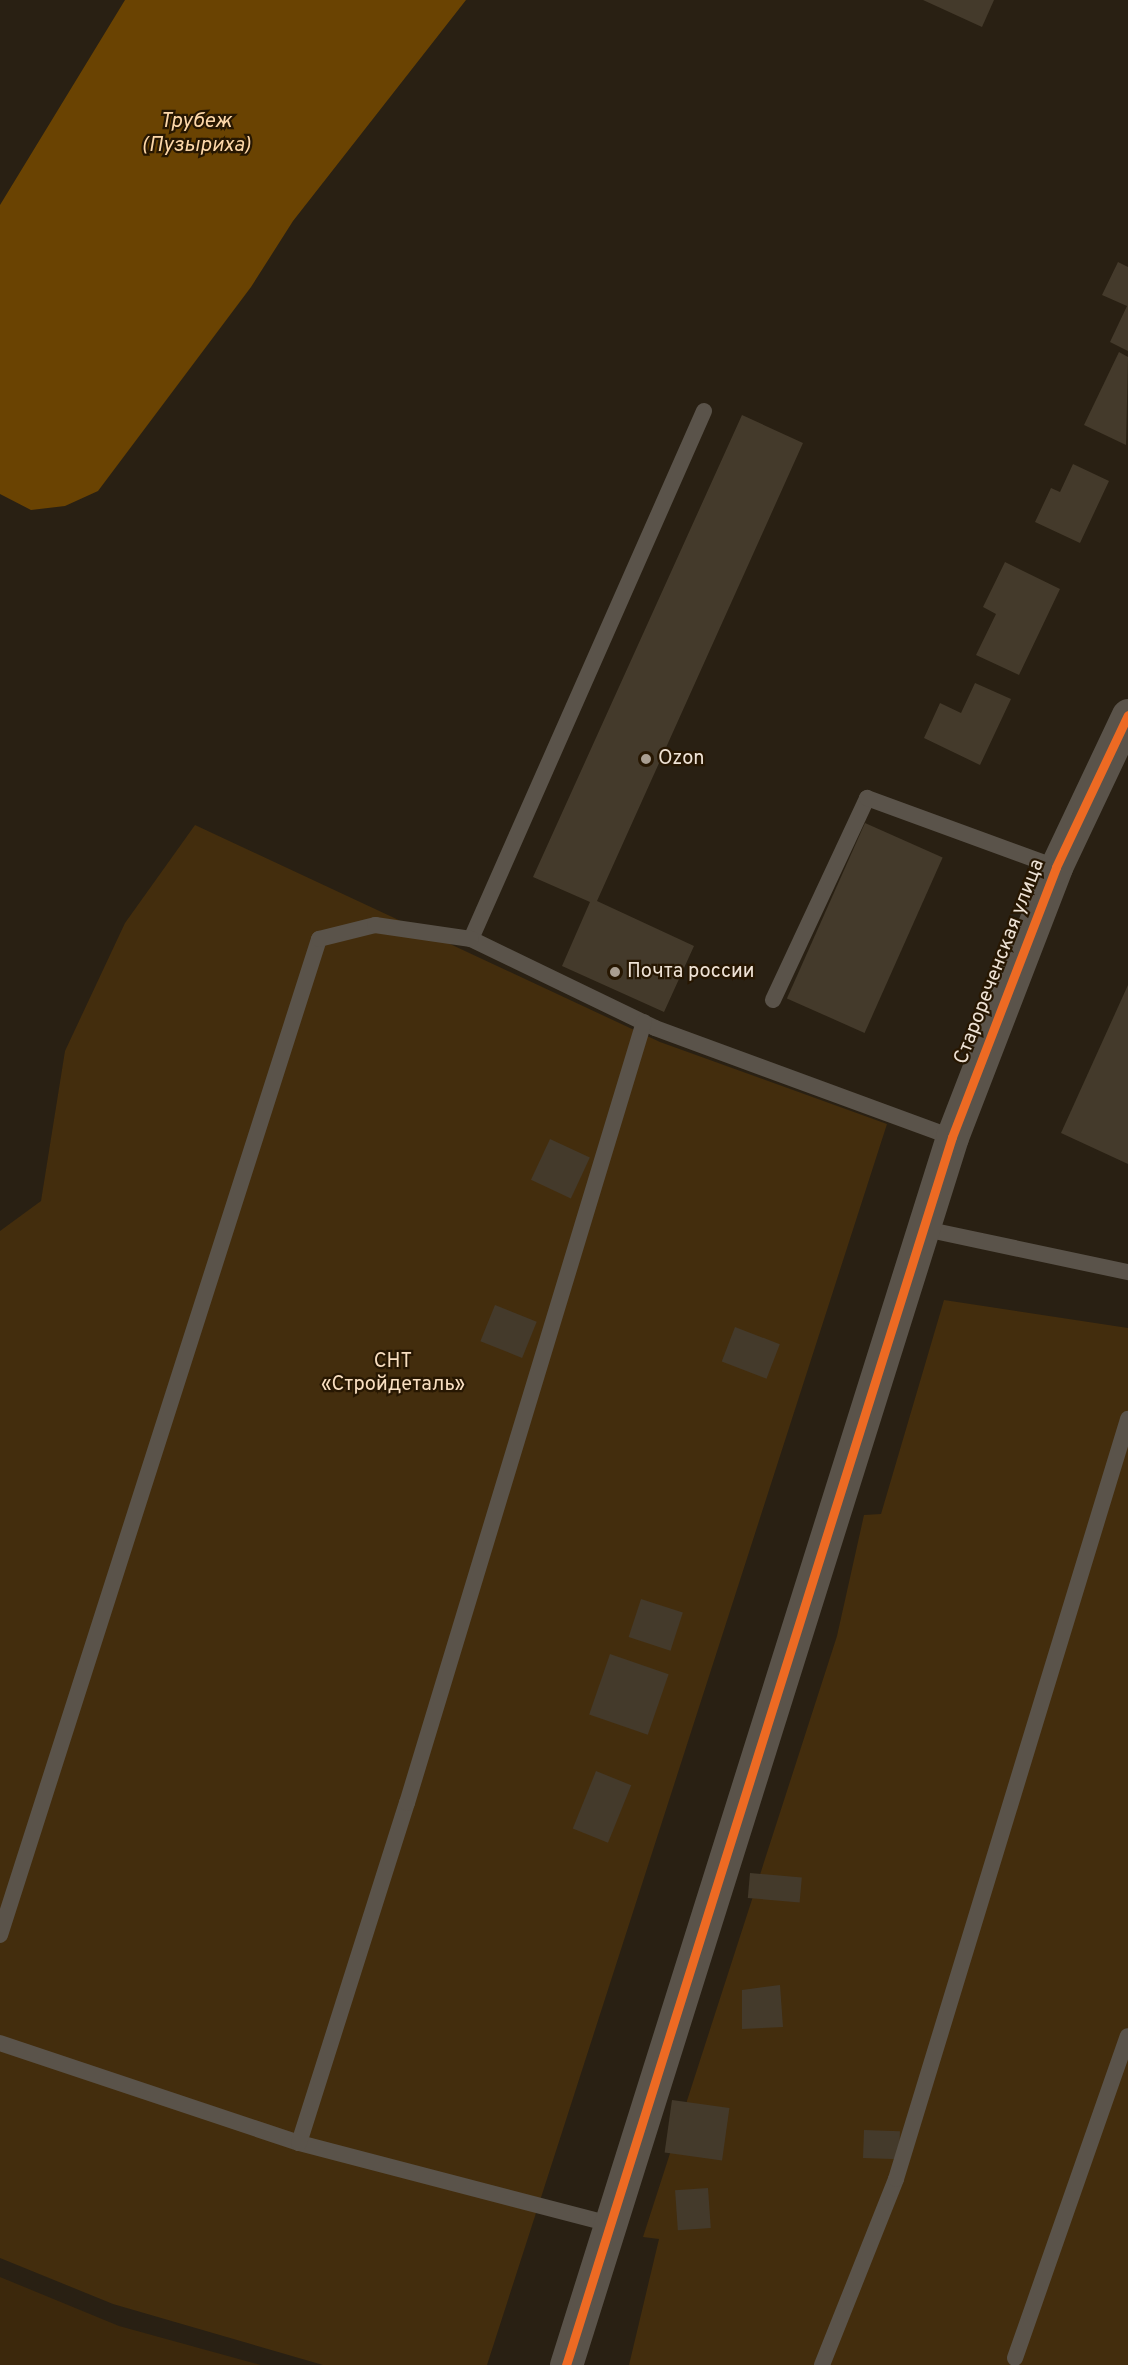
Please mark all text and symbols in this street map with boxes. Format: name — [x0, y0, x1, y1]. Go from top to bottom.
water label: Трубеж (Пузыриха) — [141, 109, 251, 159]
place label: Ozon — [658, 747, 704, 771]
marker: Ozon — [639, 752, 653, 766]
street label: Старореченская улица — [950, 856, 1050, 1068]
place label: Почта россии — [627, 960, 755, 984]
marker: Почта россии — [608, 965, 622, 979]
park label: СНТ «Стройдеталь» — [321, 1351, 465, 1398]

